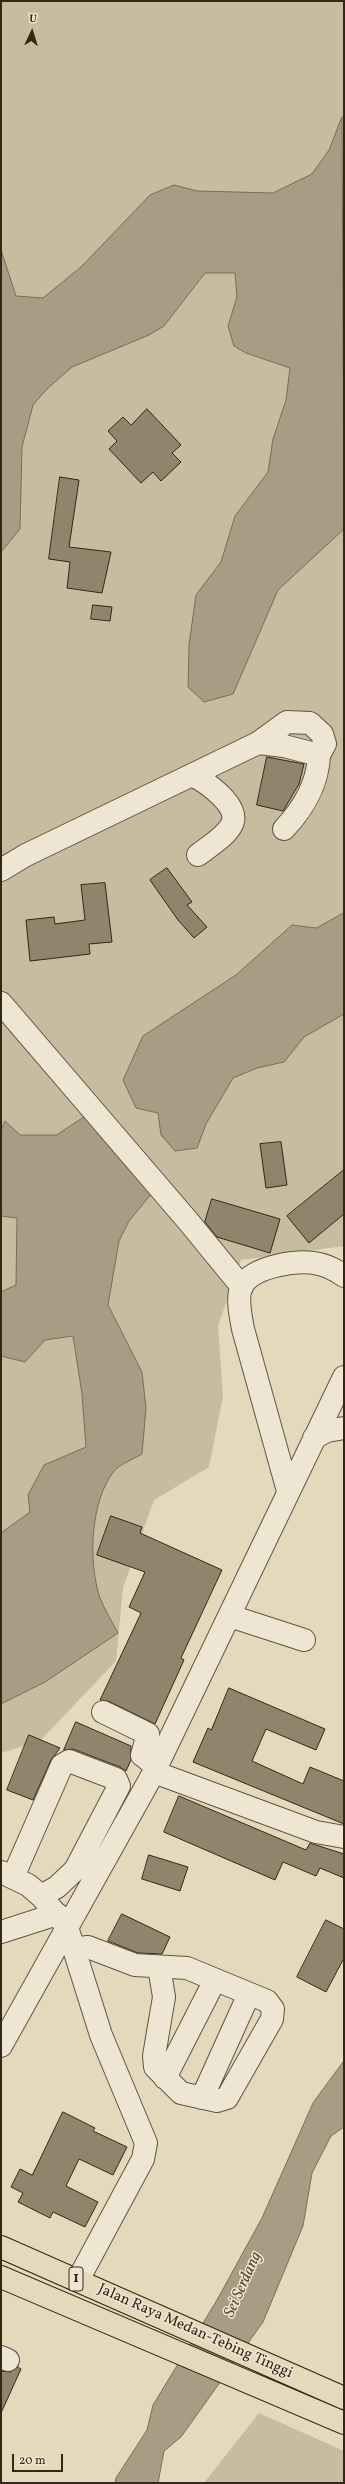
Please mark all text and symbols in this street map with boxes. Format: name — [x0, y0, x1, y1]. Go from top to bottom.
north arrow — [12, 12, 52, 52]
text: U — [29, 12, 37, 27]
water label: Sei Serdang — [221, 2249, 267, 2321]
road number: 1 — [69, 2267, 83, 2291]
street label: Jalan Raya Medan-Tebing Tinggi — [95, 2281, 295, 2383]
scale bar — [14, 2446, 65, 2472]
text: 20 m — [19, 2453, 46, 2469]

